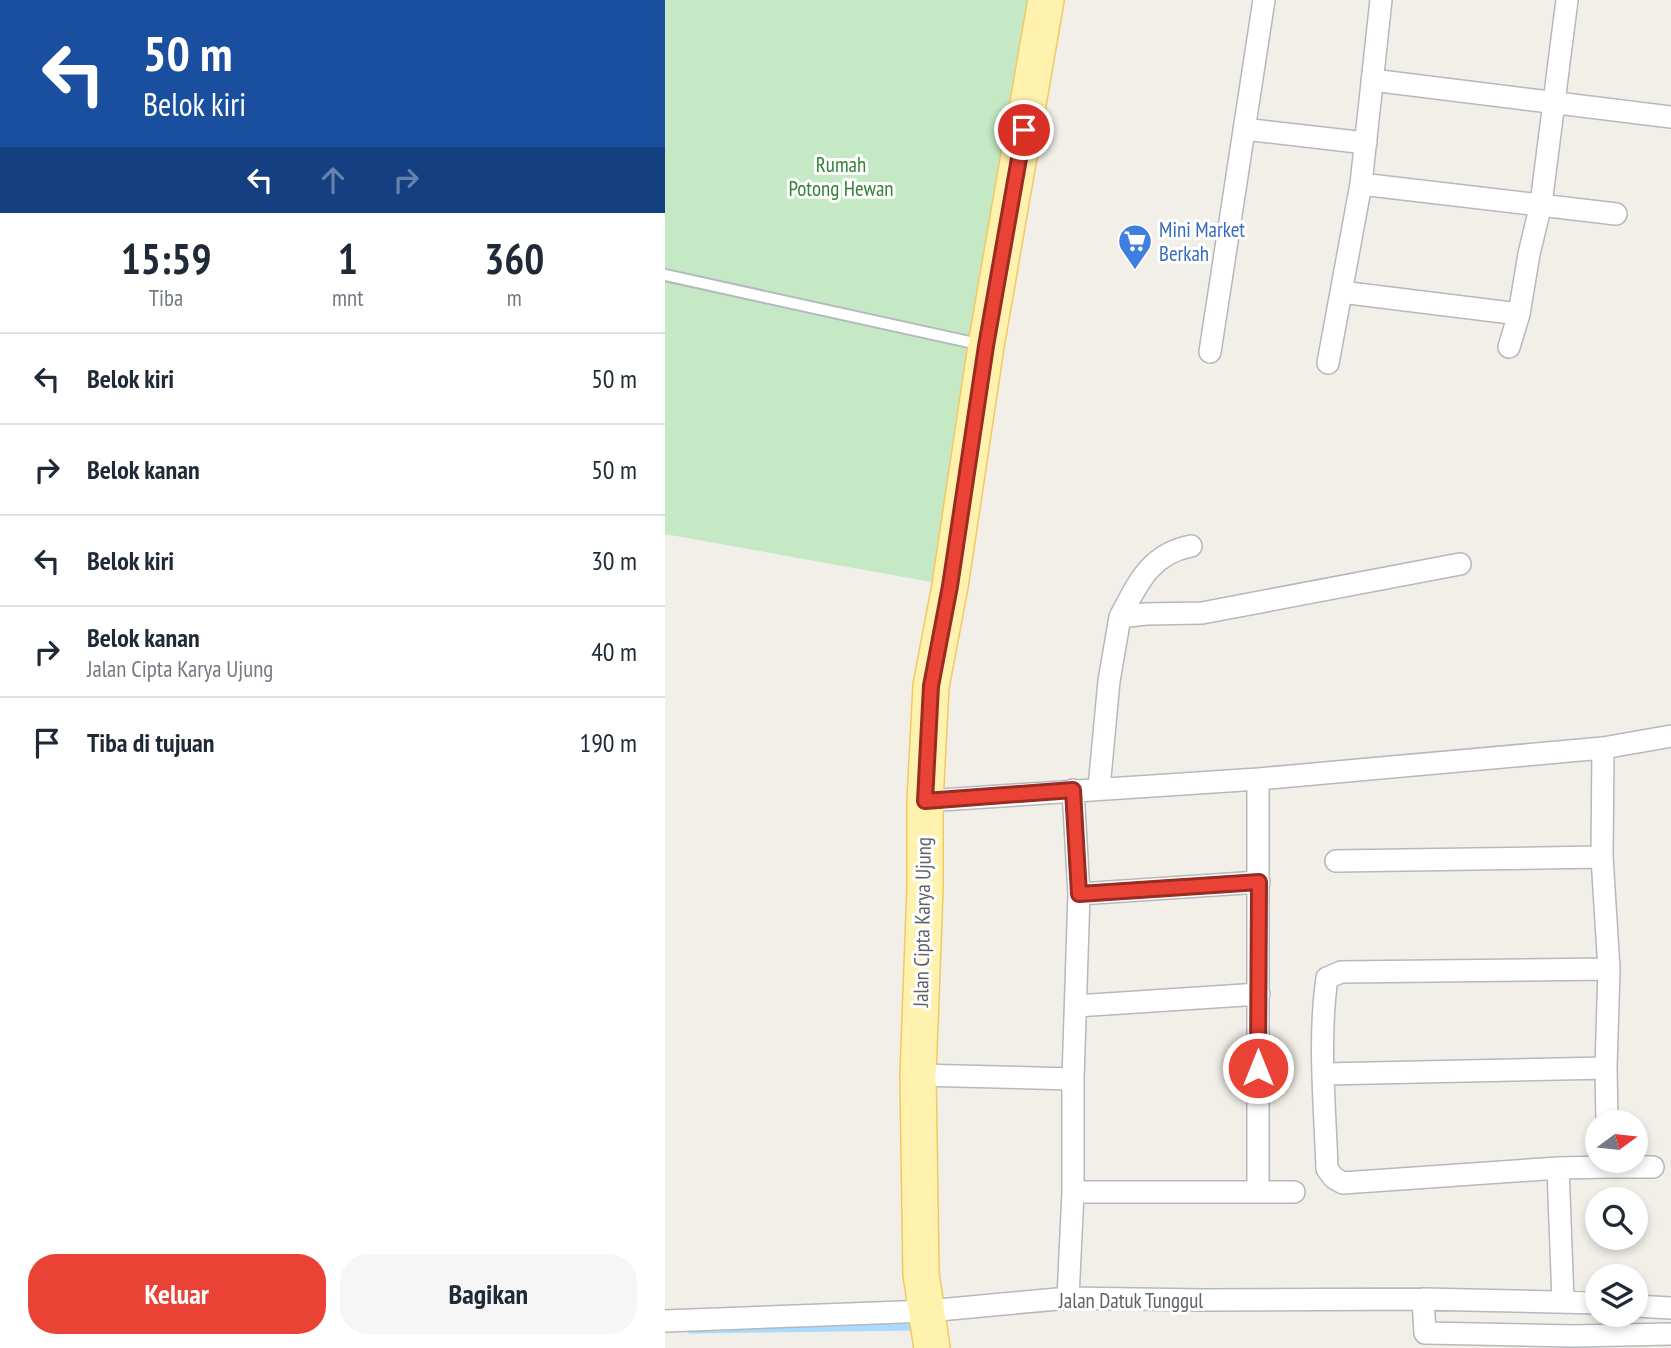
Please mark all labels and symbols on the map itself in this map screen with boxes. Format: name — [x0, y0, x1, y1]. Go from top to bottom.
pin — [994, 100, 1054, 160]
park label: Rumah Potong Hewan — [788, 151, 894, 202]
place label: Mini Market Berkah — [1159, 216, 1245, 267]
supermarket icon: Mini Market Berkah — [1116, 222, 1154, 271]
street label: Jalan Cipta Karya Ujung — [907, 837, 937, 1008]
position arrow — [1221, 1031, 1295, 1105]
north arrow — [1585, 1110, 1649, 1172]
street label: Jalan Datuk Tunggul — [1058, 1287, 1203, 1314]

